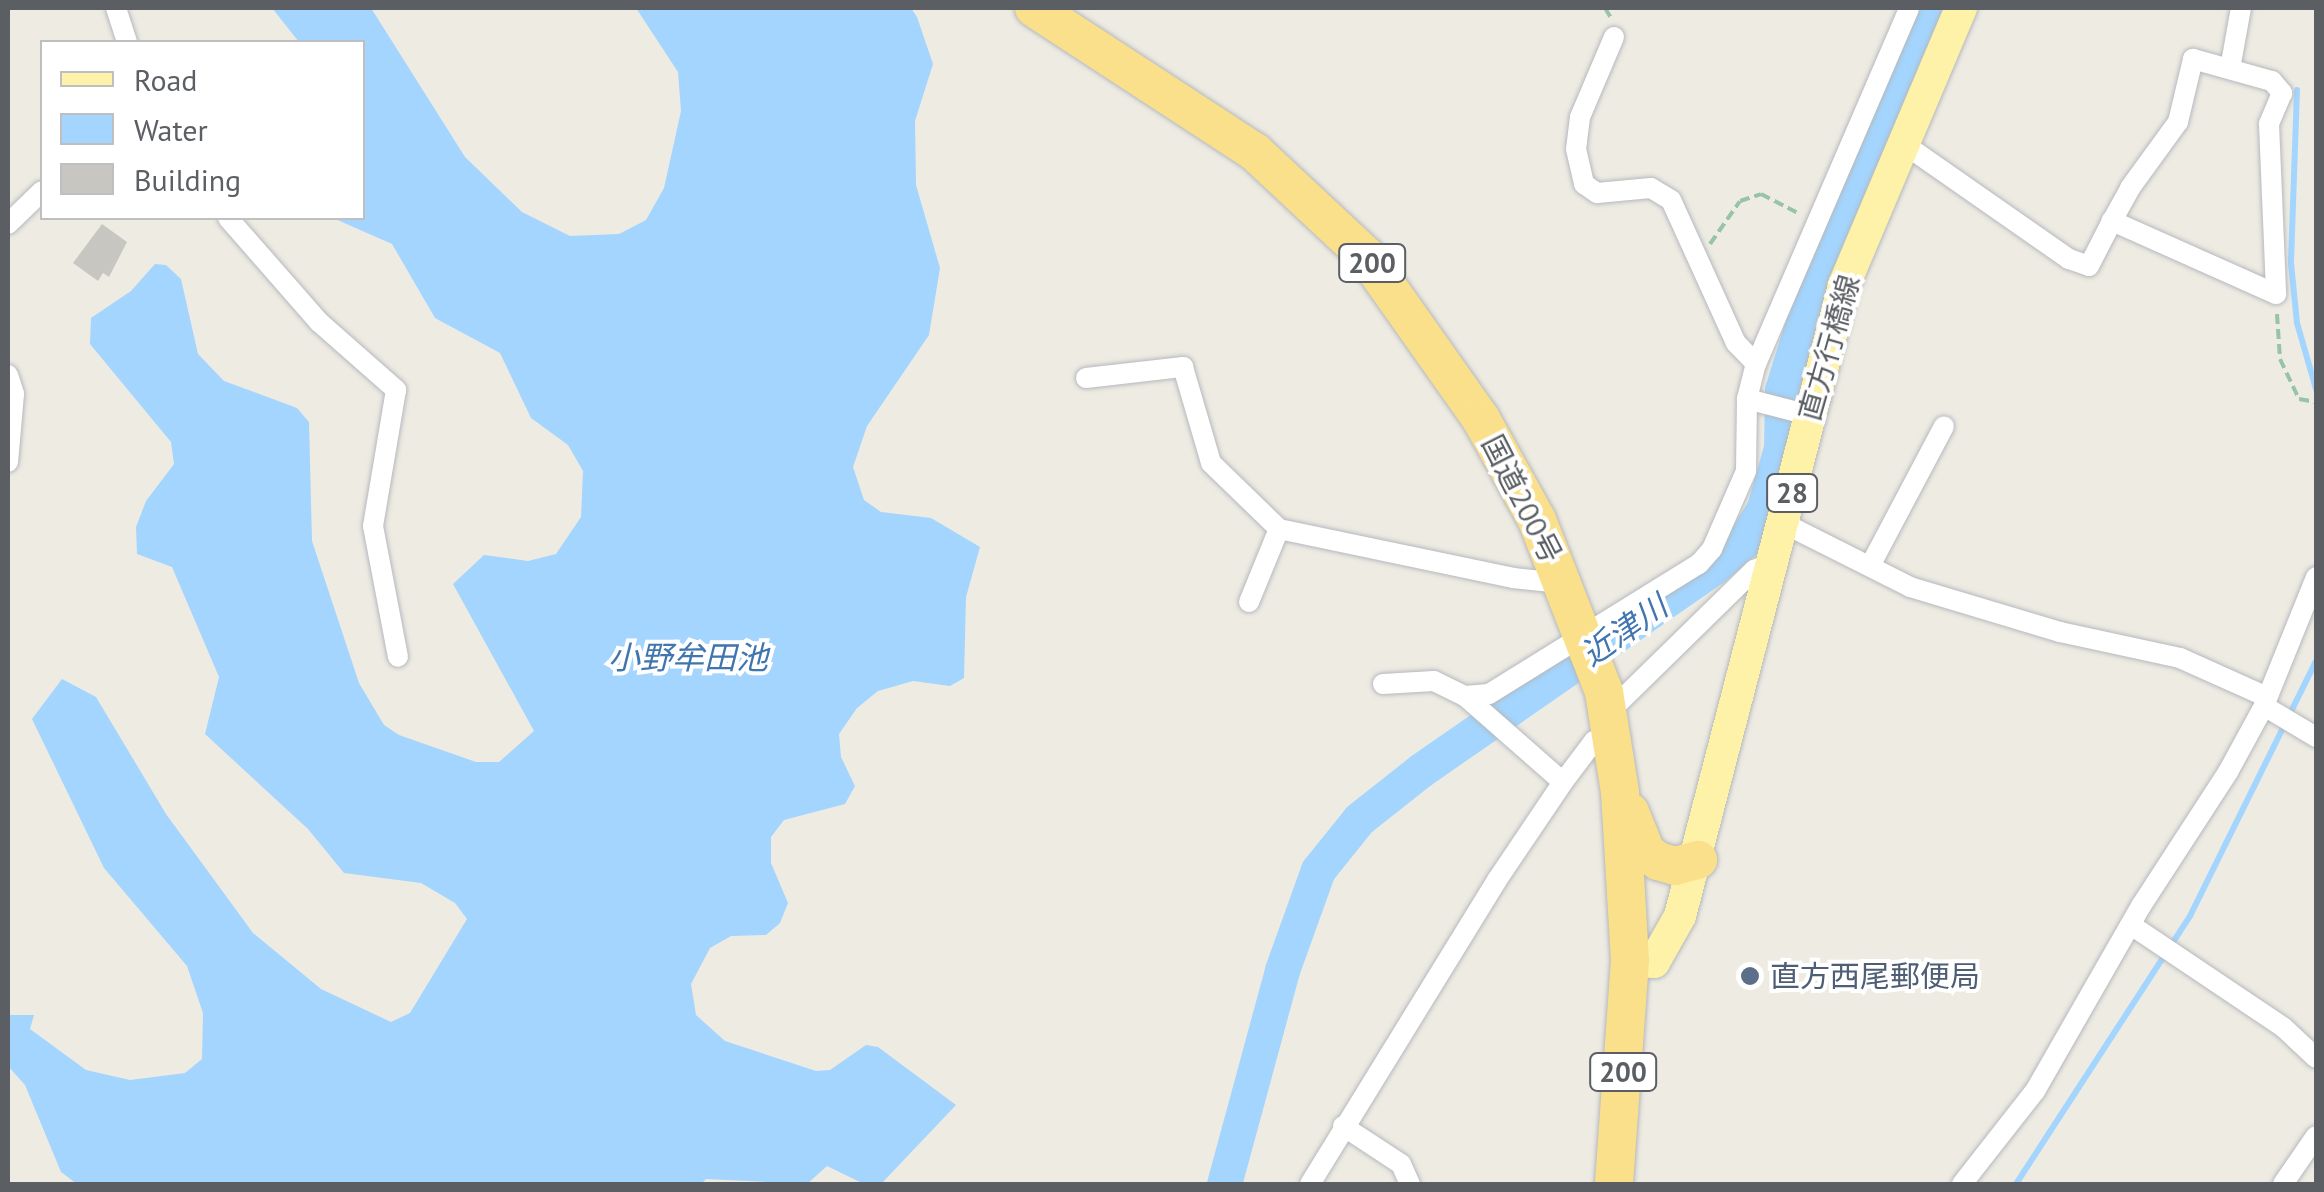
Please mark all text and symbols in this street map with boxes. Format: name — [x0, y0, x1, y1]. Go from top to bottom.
legend — [40, 40, 365, 220]
text: Road — [134, 60, 198, 99]
text: Water — [134, 110, 208, 149]
text: Building — [134, 160, 241, 199]
road number: 200 — [1337, 240, 1407, 286]
street label: 直方行橋線 — [1791, 271, 1867, 425]
street label: 国道200号 — [1474, 429, 1570, 569]
road number: 28 — [1764, 470, 1820, 516]
water label: 近津川 — [1574, 587, 1674, 673]
water label: 小野牟田池 — [608, 638, 768, 676]
place label: 直方西尾郵便局 — [1770, 958, 1980, 994]
marker: 直方西尾郵便局 — [1739, 965, 1761, 987]
road number: 200 — [1588, 1049, 1658, 1095]

